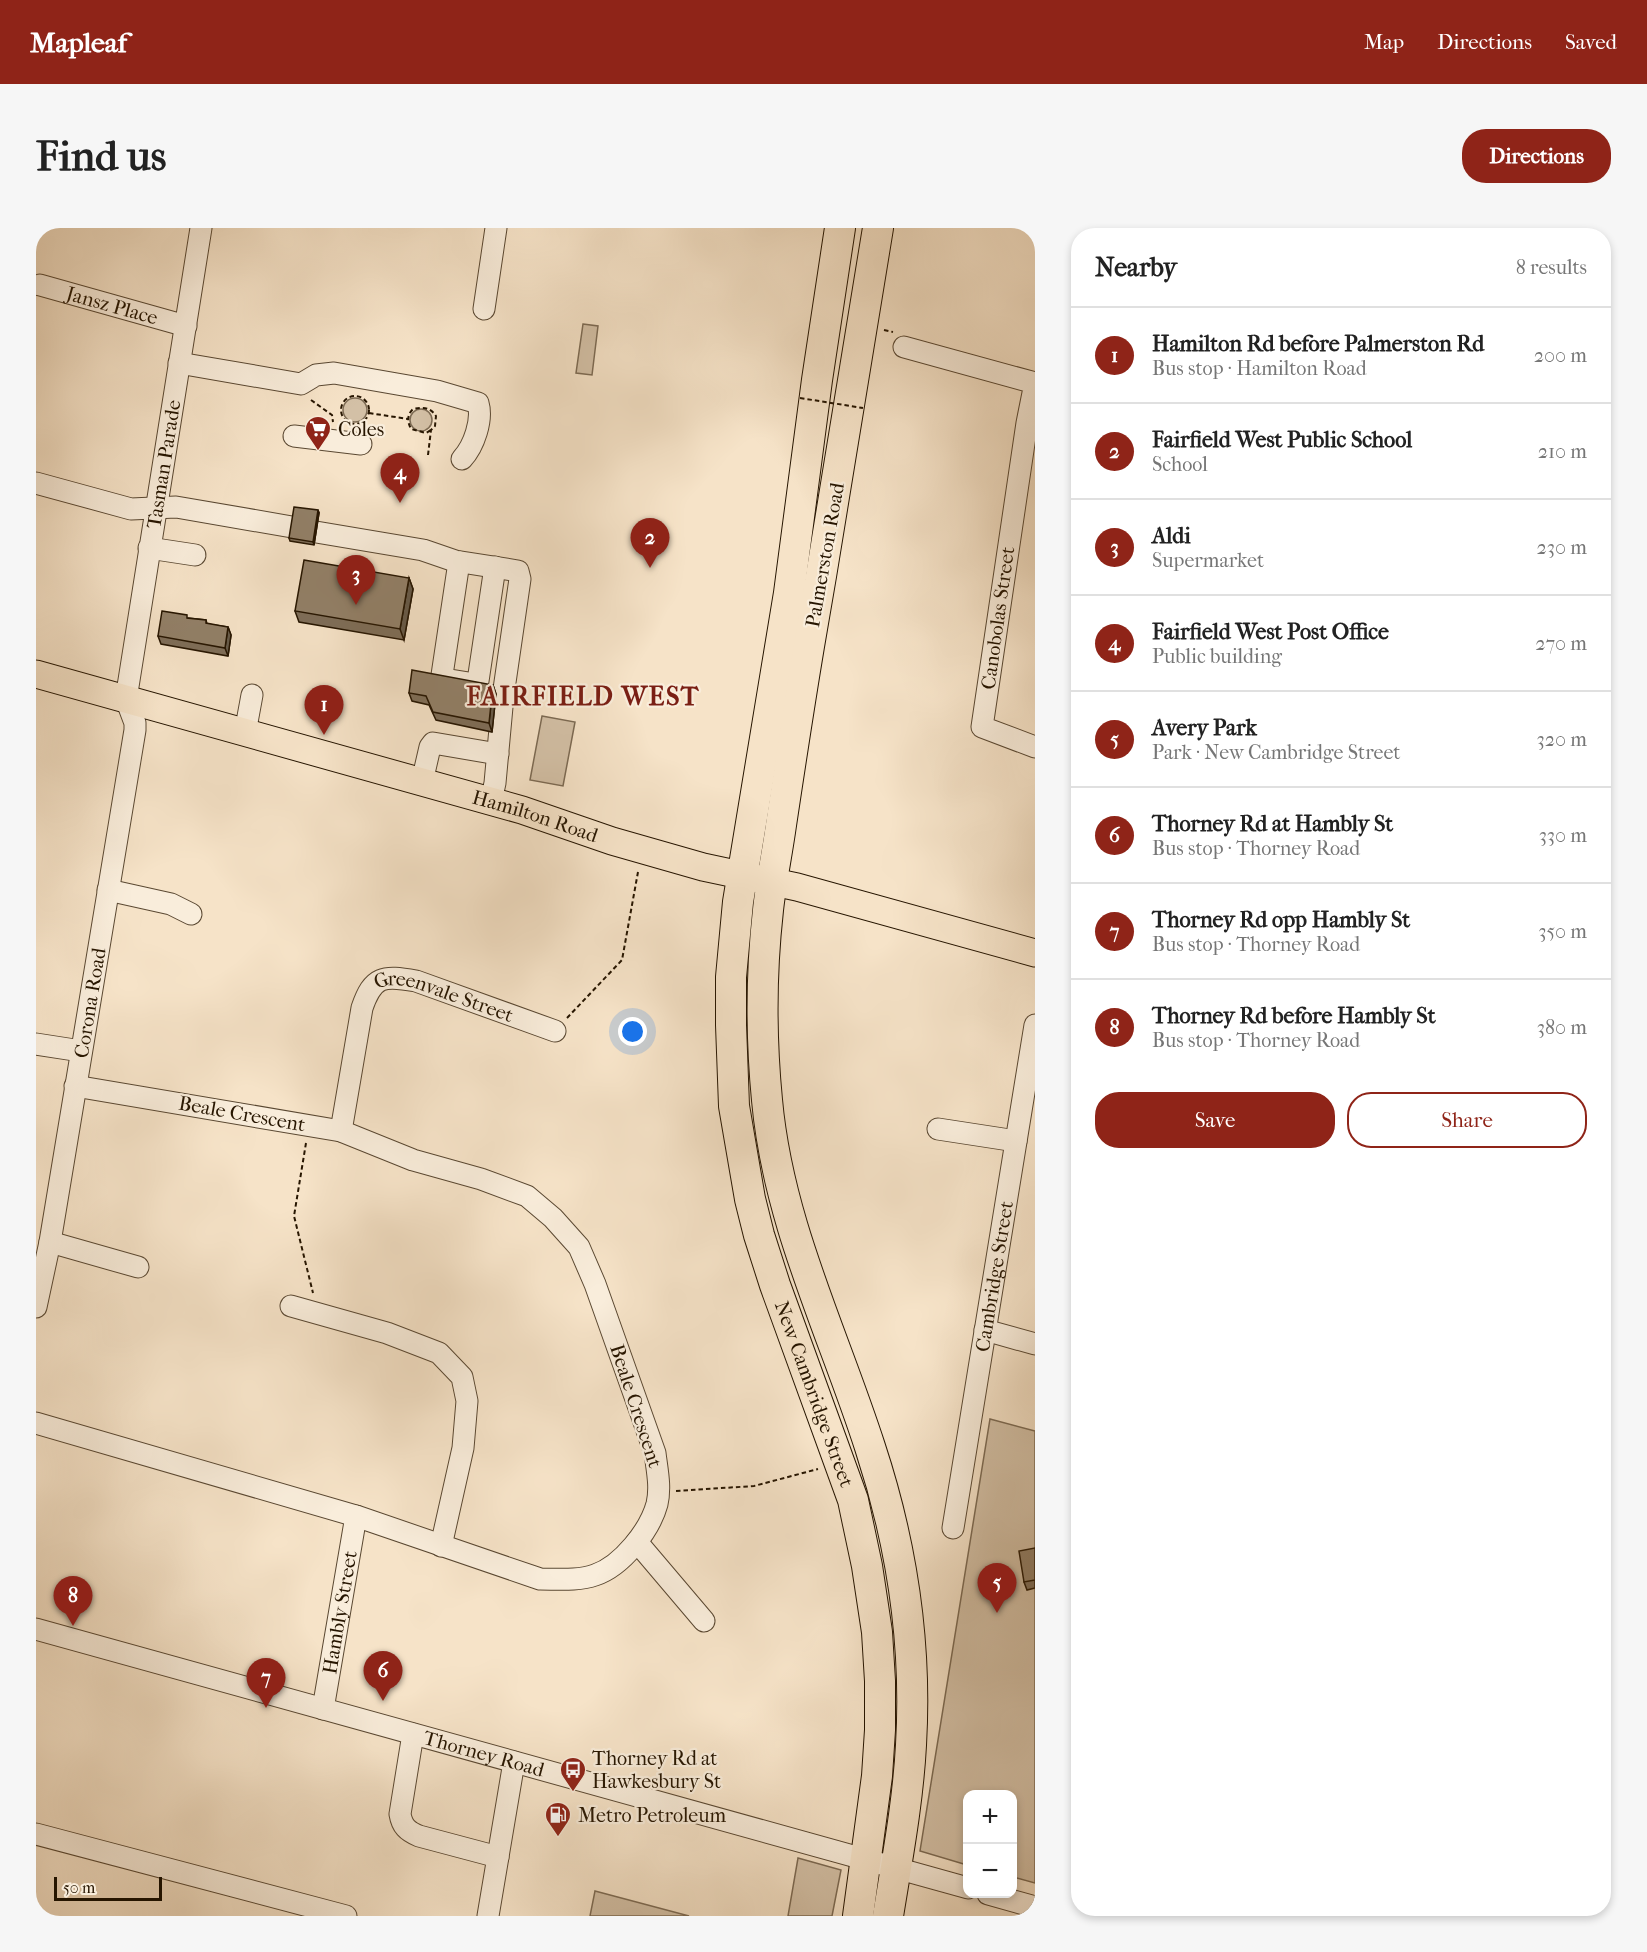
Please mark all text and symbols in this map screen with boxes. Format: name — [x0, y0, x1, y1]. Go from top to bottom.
text: Mapleaf — [30, 26, 127, 59]
text: Map — [1364, 30, 1404, 54]
text: Directions — [1437, 30, 1532, 54]
text: Saved — [1565, 30, 1617, 54]
button: Directions — [1462, 129, 1611, 183]
text: Find us — [36, 132, 166, 181]
text: Nearby — [1095, 252, 1177, 283]
text: 8 results — [1516, 256, 1587, 279]
street label: Jansz Place — [62, 281, 161, 329]
text: Hamilton Rd before Palmerston Rd — [1152, 331, 1484, 357]
text: 1 — [1111, 344, 1118, 367]
text: 200 m — [1534, 344, 1587, 367]
text: Bus stop · Hamilton Road — [1152, 357, 1367, 380]
street label: Tasman Parade — [142, 398, 185, 530]
supermarket icon: Coles — [303, 414, 333, 452]
place label: Coles — [338, 418, 384, 441]
text: Fairfield West Public School — [1152, 427, 1412, 453]
text: 2 — [1109, 440, 1120, 463]
text: 210 m — [1538, 440, 1587, 463]
text: School — [1152, 453, 1208, 476]
pin: 4 — [380, 454, 420, 503]
street label: Palmerston Road — [801, 480, 849, 629]
pin: 2 — [630, 518, 670, 568]
text: Aldi — [1152, 523, 1191, 549]
text: 3 — [1110, 536, 1119, 559]
text: 230 m — [1537, 536, 1587, 559]
street label: Canobolas Street — [977, 545, 1019, 691]
text: Supermarket — [1152, 549, 1264, 572]
pin: 3 — [336, 556, 376, 605]
text: Fairfield West Post Office — [1152, 619, 1389, 645]
text: 4 — [1109, 632, 1120, 655]
text: 270 m — [1535, 632, 1587, 655]
text: Public building — [1152, 645, 1282, 668]
district label: FAIRFIELD WEST — [465, 681, 700, 712]
pin: 1 — [304, 686, 344, 735]
text: Avery Park — [1152, 715, 1257, 741]
text: 5 — [1110, 728, 1119, 751]
text: 320 m — [1537, 728, 1587, 751]
text: Park · New Cambridge Street — [1152, 741, 1401, 764]
street label: Hamilton Road — [470, 785, 602, 847]
text: Thorney Rd at Hambly St — [1152, 811, 1393, 837]
text: 6 — [1109, 824, 1120, 847]
text: 330 m — [1539, 824, 1587, 847]
text: Bus stop · Thorney Road — [1152, 837, 1360, 860]
text: Thorney Rd opp Hambly St — [1152, 907, 1410, 933]
text: 7 — [1110, 920, 1119, 943]
text: 350 m — [1538, 920, 1587, 943]
text: Bus stop · Thorney Road — [1152, 933, 1360, 956]
street label: Corona Road — [69, 945, 110, 1060]
street label: Greenvale Street — [370, 967, 517, 1027]
text: Thorney Rd before Hambly St — [1152, 1003, 1436, 1029]
text: 8 — [1109, 1016, 1120, 1039]
text: 380 m — [1537, 1016, 1587, 1039]
your location — [618, 1017, 647, 1046]
text: Bus stop · Thorney Road — [1152, 1029, 1360, 1052]
street label: Beale Crescent — [177, 1092, 307, 1136]
button: Save — [1095, 1092, 1335, 1148]
button: Share — [1347, 1092, 1587, 1148]
street label: Cambridge Street — [970, 1199, 1018, 1353]
street label: New Cambridge Street — [770, 1298, 859, 1490]
street label: Beale Crescent — [605, 1342, 667, 1470]
street label: Hambly Street — [318, 1549, 361, 1676]
pin: 5 — [978, 1564, 1016, 1613]
pin: 8 — [54, 1576, 93, 1626]
pin: 6 — [364, 1652, 402, 1701]
pin: 7 — [246, 1658, 286, 1708]
street label: Thorney Road — [421, 1726, 548, 1782]
place label: Thorney Rd at Hawkesbury St — [592, 1747, 721, 1793]
bus stop icon: Thorney Rd at Hawkesbury St — [558, 1755, 588, 1793]
map controls — [963, 1790, 1017, 1898]
button: + — [963, 1790, 1017, 1844]
fuel station icon: Metro Petroleum — [543, 1800, 573, 1838]
place label: Metro Petroleum — [578, 1804, 726, 1827]
button: − — [963, 1844, 1017, 1898]
scale bar — [54, 1874, 162, 1902]
text: 50 m — [63, 1878, 95, 1897]

